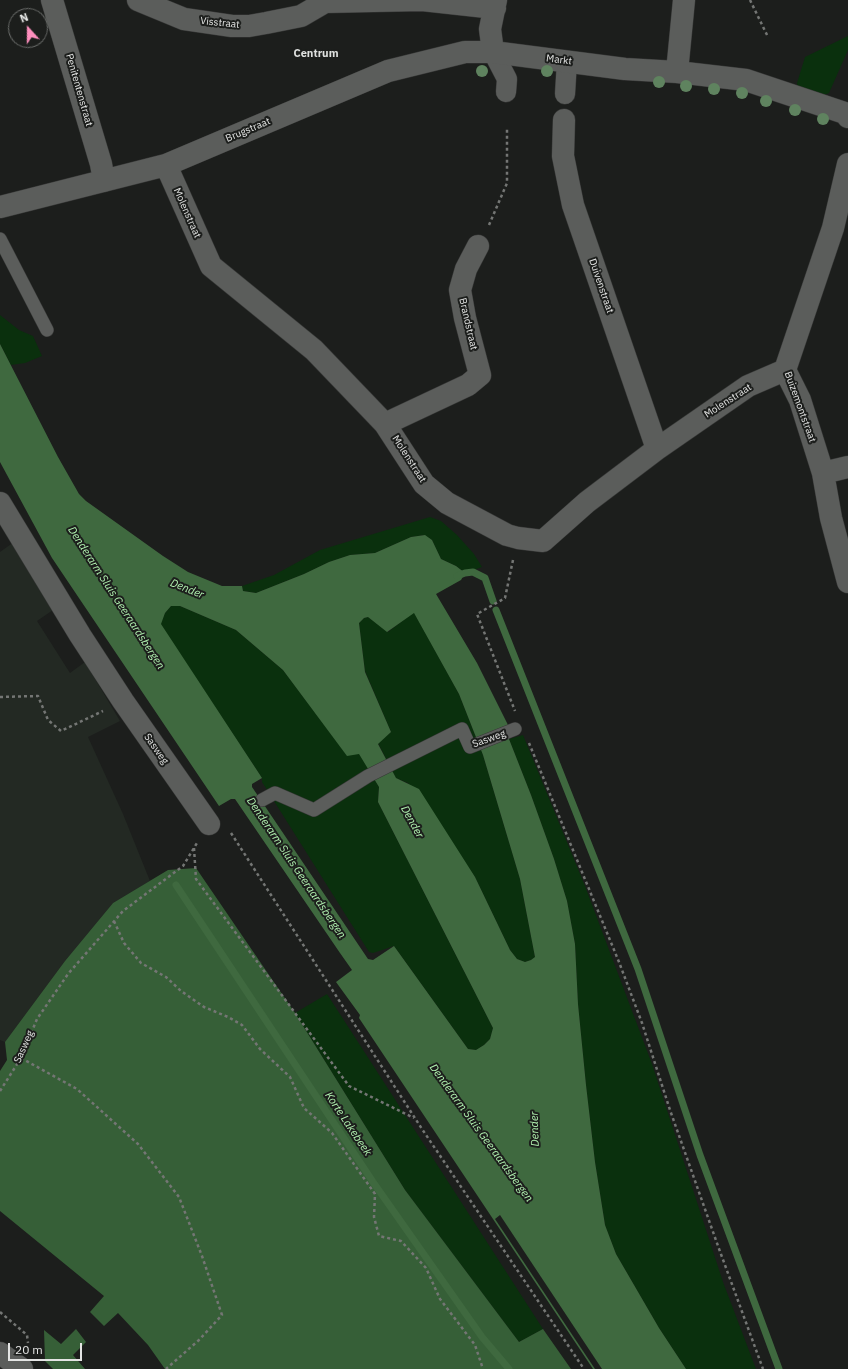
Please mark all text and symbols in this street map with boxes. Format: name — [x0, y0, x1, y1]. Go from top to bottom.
north arrow — [8, 8, 48, 48]
text: N — [18, 10, 30, 26]
street label: Visstraat — [200, 15, 240, 31]
district label: Centrum — [294, 47, 338, 61]
street label: Penitentenstraat — [63, 52, 95, 128]
street label: Markt — [545, 52, 573, 68]
street label: Brugstraat — [224, 115, 272, 145]
street label: Molenstraat — [171, 186, 203, 240]
street label: Duivenstraat — [586, 257, 616, 315]
street label: Brandstraat — [456, 297, 480, 351]
street label: Buizemontstraat — [782, 370, 818, 444]
street label: Molenstraat — [702, 381, 754, 421]
street label: Molenstraat — [389, 433, 429, 485]
water label: Denderarm Sluis Geeraardsbergen — [65, 524, 167, 672]
water label: Dender — [168, 576, 206, 602]
street label: Sasweg — [471, 727, 507, 751]
street label: Sasweg — [141, 731, 171, 767]
water label: Denderarm Sluis Geeraardsbergen — [244, 795, 348, 941]
water label: Dender — [398, 803, 426, 841]
street label: Sasweg — [12, 1029, 36, 1065]
water label: Denderarm Sluis Geeraardsbergen — [427, 1061, 535, 1205]
water label: Korte Lakebeek — [322, 1090, 374, 1158]
water label: Dender — [528, 1111, 542, 1147]
scale bar — [10, 1335, 84, 1361]
text: 20 m — [15, 1342, 43, 1357]

